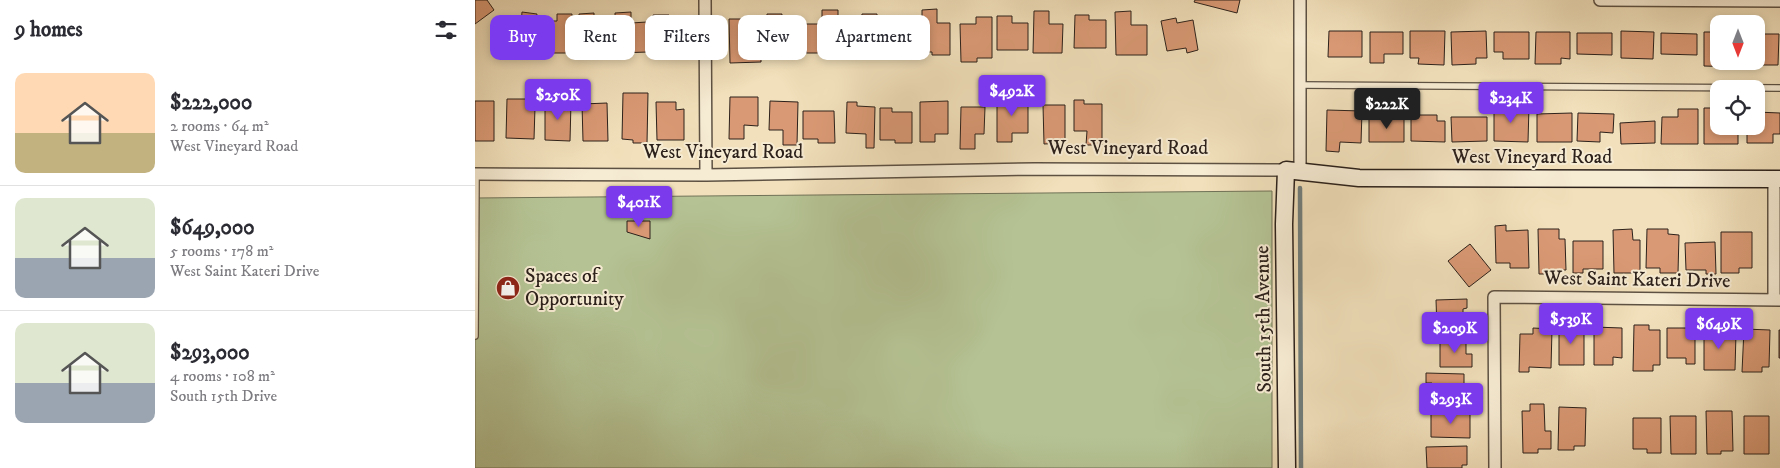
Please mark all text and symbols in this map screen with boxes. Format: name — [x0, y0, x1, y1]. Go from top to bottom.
chip: Buy — [490, 15, 555, 60]
chip: Rent — [565, 15, 635, 60]
chip: Filters — [645, 15, 728, 60]
chip: New — [738, 15, 807, 60]
chip: Apartment — [817, 15, 930, 60]
north arrow — [1710, 15, 1765, 70]
map controls — [1710, 15, 1765, 135]
icon: filters — [432, 16, 460, 44]
text: 9 homes — [15, 17, 83, 43]
pin: $492K — [977, 74, 1047, 117]
pin: $250K — [523, 78, 593, 121]
button: locate — [1710, 80, 1765, 135]
text: $492K — [989, 81, 1035, 101]
pin: $234K — [1476, 82, 1546, 124]
text: $250K — [536, 85, 580, 105]
pin: $222K — [1352, 88, 1422, 130]
text: $234K — [1489, 88, 1533, 108]
text: $222,000 — [170, 90, 252, 116]
icon: home — [55, 93, 115, 153]
text: $222K — [1365, 94, 1409, 114]
text: 2 rooms · 64 m² — [170, 116, 269, 136]
text: West Vineyard Road — [170, 136, 298, 156]
street label: West Vineyard Road — [1047, 136, 1208, 161]
street label: West Vineyard Road — [642, 140, 803, 165]
street label: West Vineyard Road — [1451, 145, 1612, 170]
pin: $401K — [604, 186, 674, 228]
text: $401K — [617, 192, 661, 212]
text: $649,000 — [170, 215, 255, 241]
icon: home — [55, 218, 115, 278]
text: 5 rooms · 178 m² — [170, 241, 273, 261]
street label: South 15th Avenue — [1250, 245, 1278, 393]
text: West Saint Kateri Drive — [170, 261, 319, 281]
place label: Spaces of Opportunity — [525, 264, 624, 312]
street label: West Saint Kateri Drive — [1542, 266, 1731, 294]
shop icon: Spaces of Opportunity — [495, 275, 521, 301]
pin: $539K — [1536, 302, 1606, 345]
pin: $649K — [1684, 308, 1754, 350]
text: $539K — [1550, 309, 1592, 329]
pin: $209K — [1420, 312, 1490, 354]
text: $649K — [1696, 314, 1742, 334]
text: $209K — [1433, 318, 1477, 338]
text: $293,000 — [170, 340, 250, 366]
icon: home — [55, 343, 115, 403]
text: 4 rooms · 108 m² — [170, 366, 275, 386]
pin: $293K — [1416, 382, 1486, 425]
text: South 15th Drive — [170, 386, 277, 406]
text: $293K — [1430, 389, 1472, 409]

